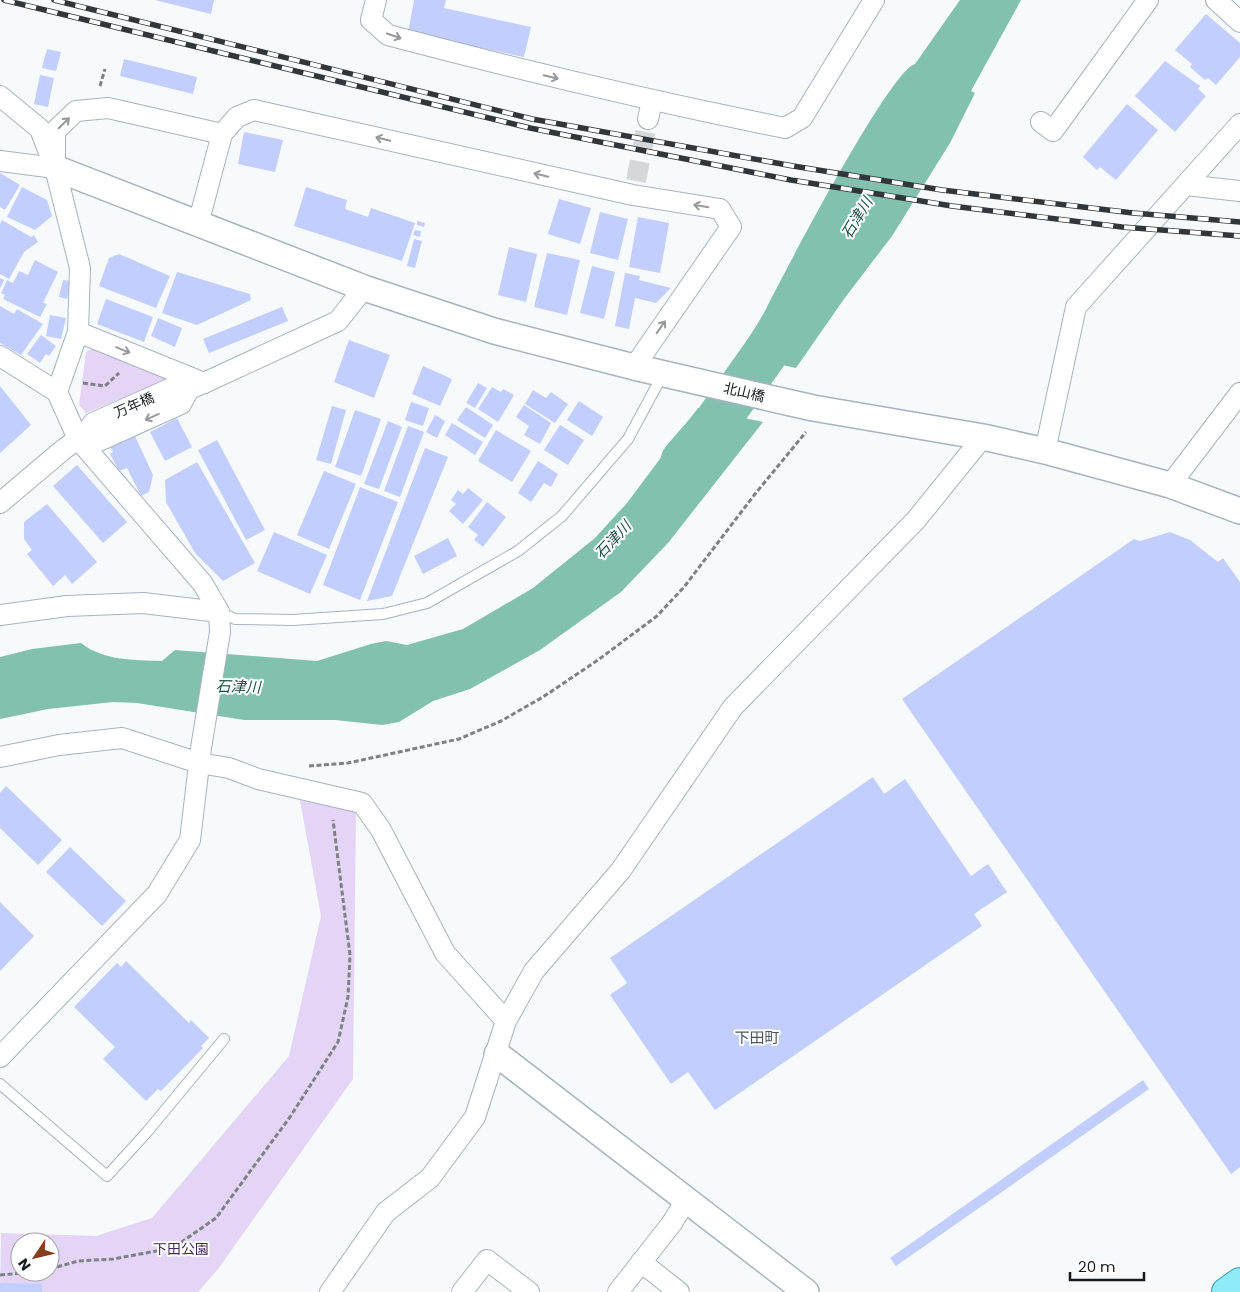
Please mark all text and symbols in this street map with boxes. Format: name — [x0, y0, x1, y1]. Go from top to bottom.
one-way arrow — [386, 32, 401, 41]
one-way arrow — [542, 73, 558, 82]
one-way arrow — [57, 117, 70, 129]
one-way arrow — [375, 134, 391, 143]
one-way arrow — [534, 170, 550, 179]
water label: 石津川 — [836, 191, 878, 242]
one-way arrow — [693, 201, 709, 211]
one-way arrow — [656, 320, 666, 334]
one-way arrow — [115, 346, 130, 355]
street label: 北山橋 — [721, 378, 767, 406]
street label: 万年橋 — [111, 387, 157, 423]
one-way arrow — [145, 413, 160, 423]
water label: 石津川 — [590, 515, 637, 563]
water label: 石津川 — [215, 676, 263, 697]
district label: 下田町 — [734, 1027, 780, 1048]
north arrow — [10, 1232, 60, 1282]
park label: 下田公園 — [153, 1239, 209, 1259]
scale bar — [1070, 1250, 1144, 1282]
text: N — [13, 1254, 36, 1275]
text: 20 m — [1078, 1256, 1116, 1277]

